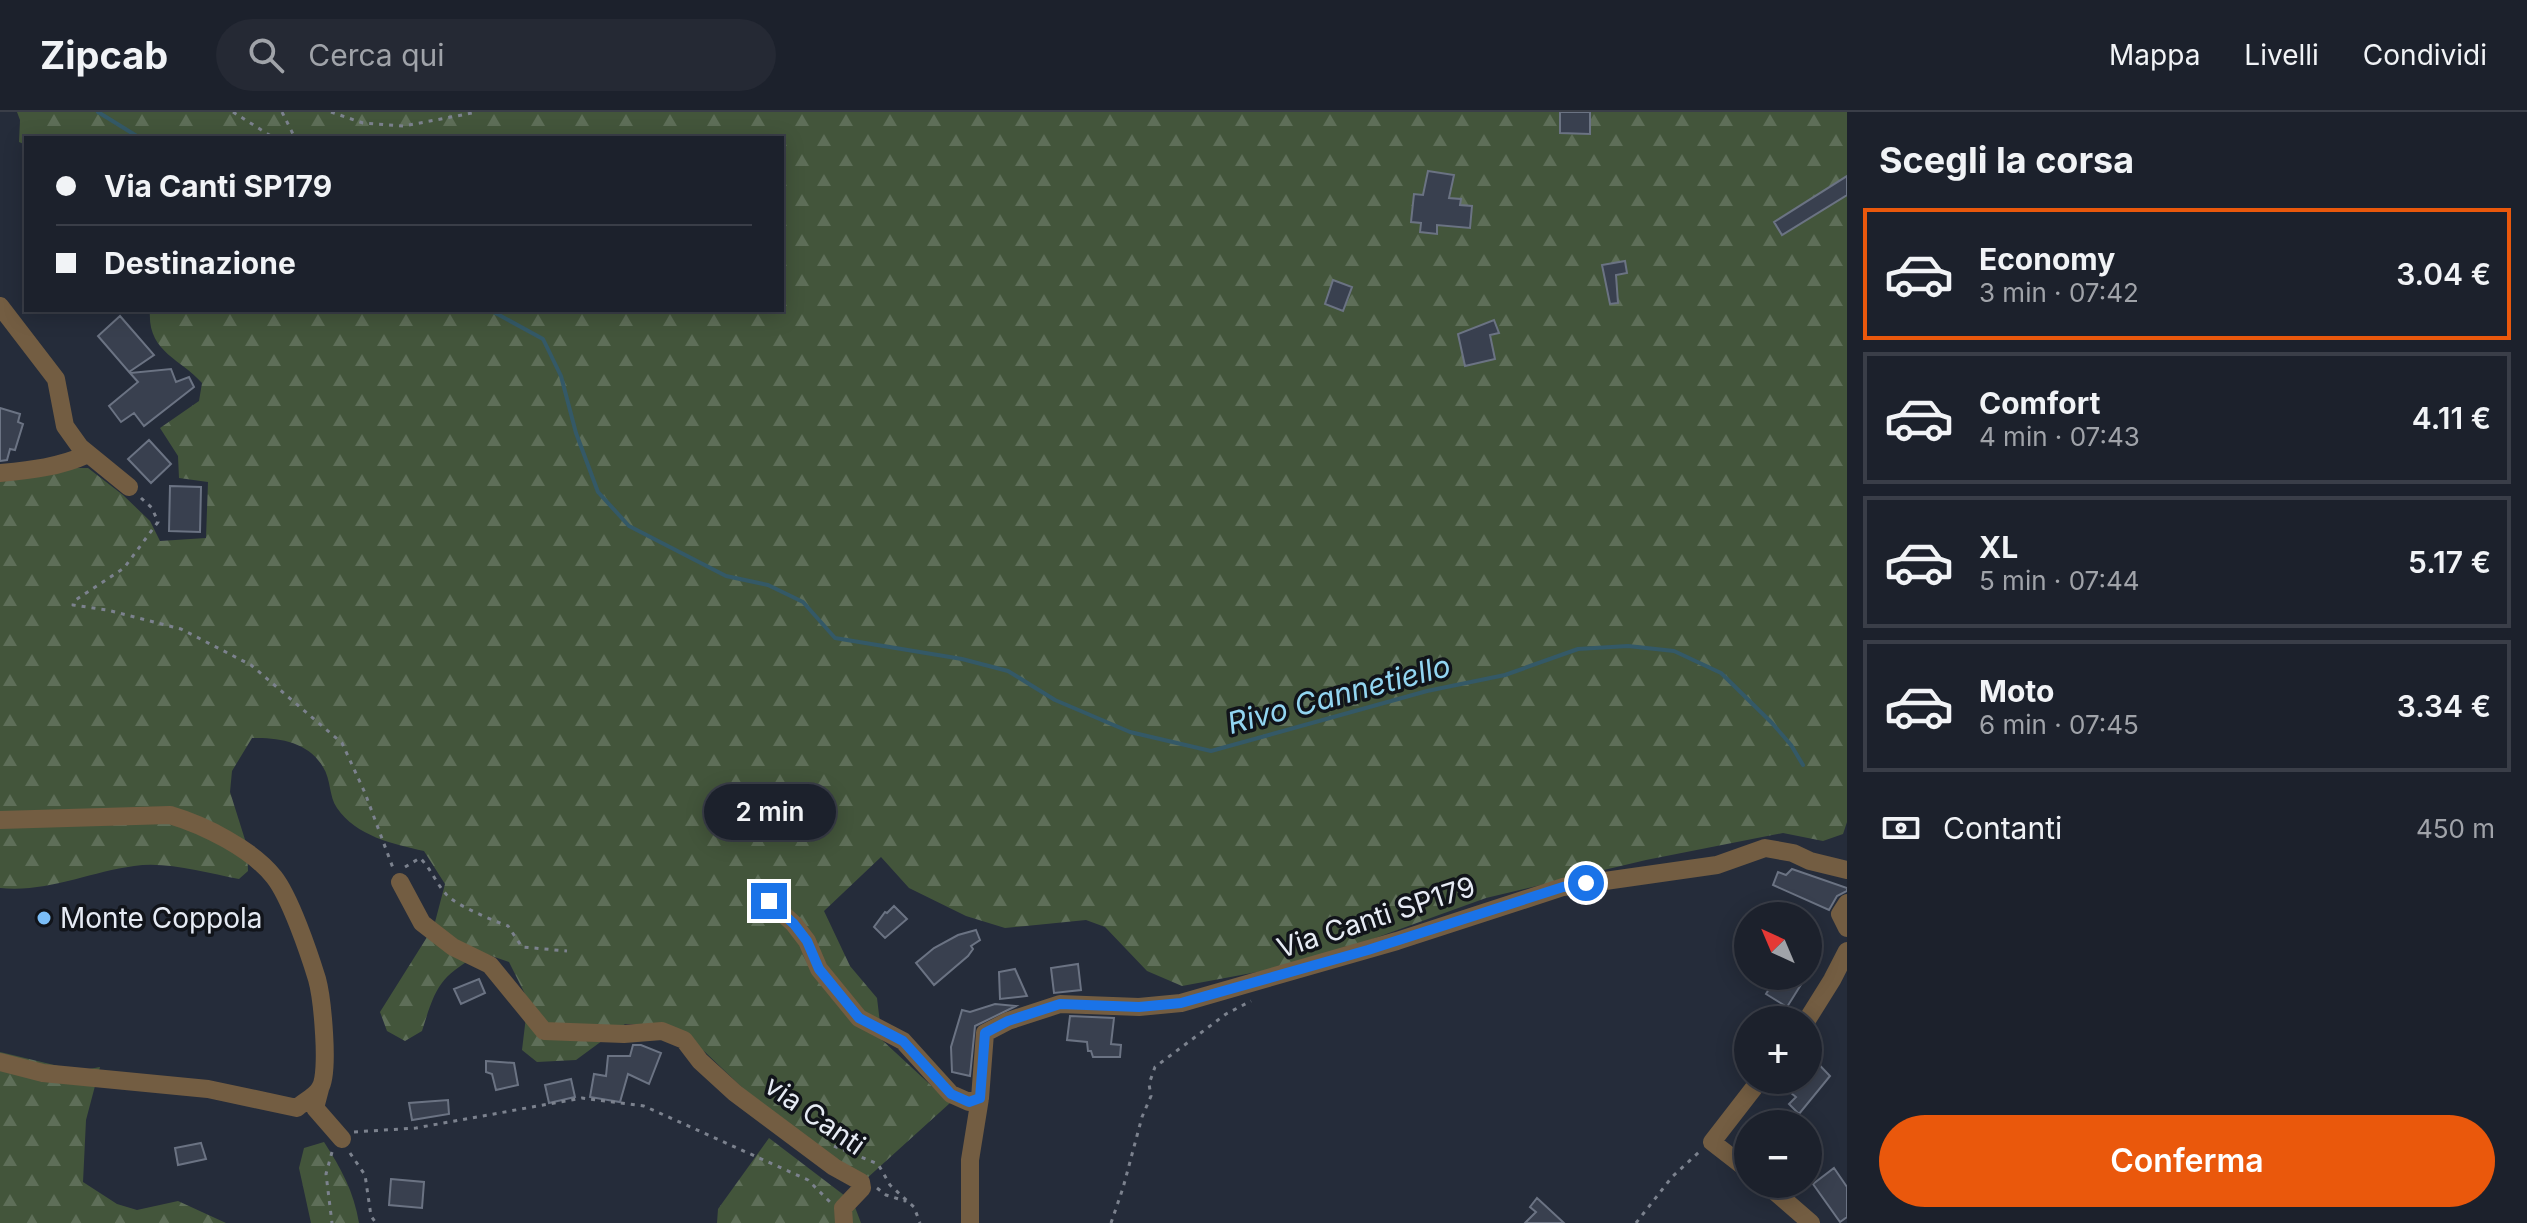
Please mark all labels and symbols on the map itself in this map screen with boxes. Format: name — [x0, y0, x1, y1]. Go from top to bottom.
water label: Rivo Cannetiello — [1223, 647, 1454, 741]
callout: 2 min — [703, 785, 835, 841]
route start — [1568, 865, 1604, 901]
street label: Via Canti SP179 — [1273, 869, 1479, 965]
route end — [751, 883, 787, 919]
place label: Monte Coppola — [60, 901, 263, 935]
north arrow — [1734, 902, 1822, 990]
marker: Monte Coppola — [35, 909, 53, 927]
street label: via Canti — [758, 1068, 872, 1162]

